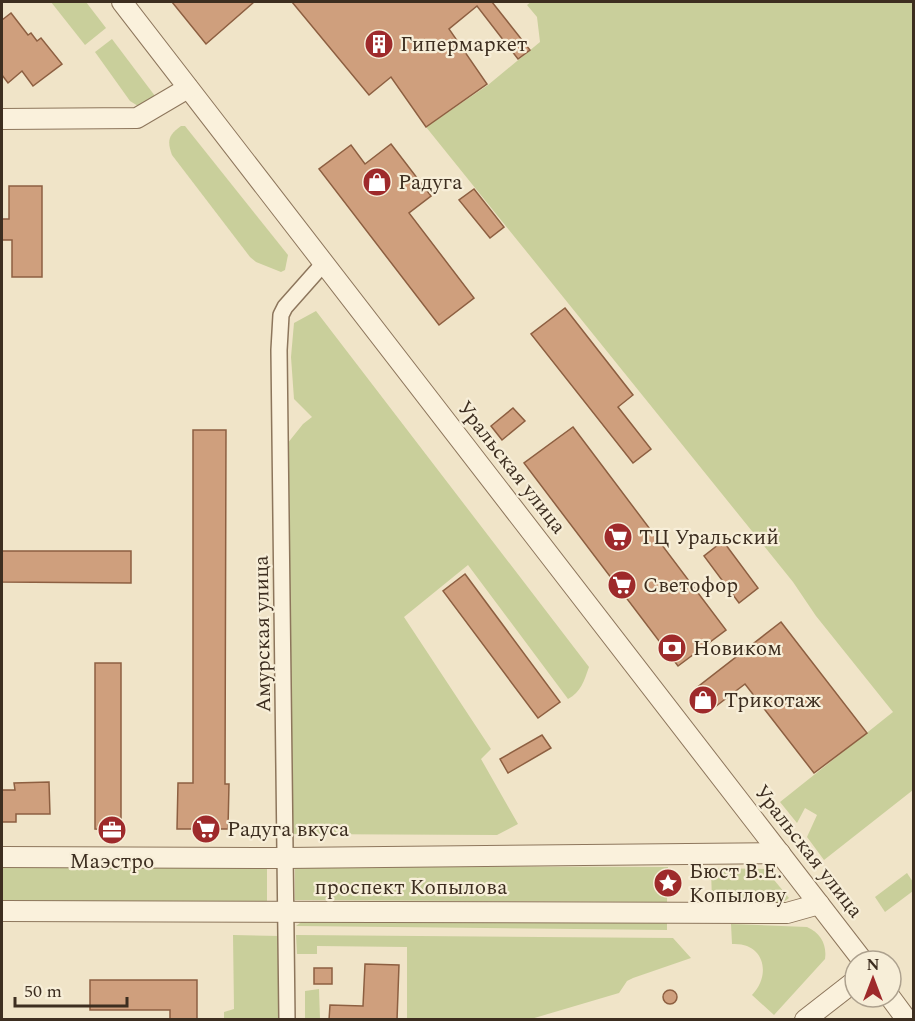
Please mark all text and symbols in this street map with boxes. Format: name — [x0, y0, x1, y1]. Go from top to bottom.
building icon: Гипермаркет — [363, 28, 395, 60]
place label: Гипермаркет — [400, 29, 527, 61]
shop icon: Радуга — [361, 166, 393, 198]
place label: Радуга — [398, 167, 463, 199]
street label: Уральская улица — [449, 394, 574, 542]
supermarket icon: ТЦ Уральский — [602, 521, 634, 553]
place label: ТЦ Уральский — [639, 522, 779, 554]
street label: Амурская улица — [246, 554, 280, 713]
supermarket icon: Светофор — [606, 569, 638, 601]
place label: Светофор — [643, 570, 738, 602]
bank icon: Новиком — [656, 632, 688, 664]
place label: Новиком — [693, 633, 782, 665]
shop icon: Трикотаж — [687, 684, 719, 716]
place label: Трикотаж — [724, 685, 821, 717]
street label: Уральская улица — [746, 778, 871, 926]
supermarket icon: Радуга вкуса — [190, 813, 222, 845]
office icon: Маэстро — [96, 814, 128, 846]
place label: Радуга вкуса — [227, 814, 350, 846]
place label: Маэстро — [70, 846, 154, 878]
place label: Бюст В.Е. Копылову — [689, 856, 787, 912]
place icon: Бюст В.Е. Копылову — [652, 867, 684, 899]
street label: проспект Копылова — [314, 872, 508, 904]
north arrow — [843, 949, 903, 1009]
text: N — [866, 953, 880, 977]
scale bar — [15, 970, 128, 1008]
text: 50 m — [24, 978, 62, 1005]

